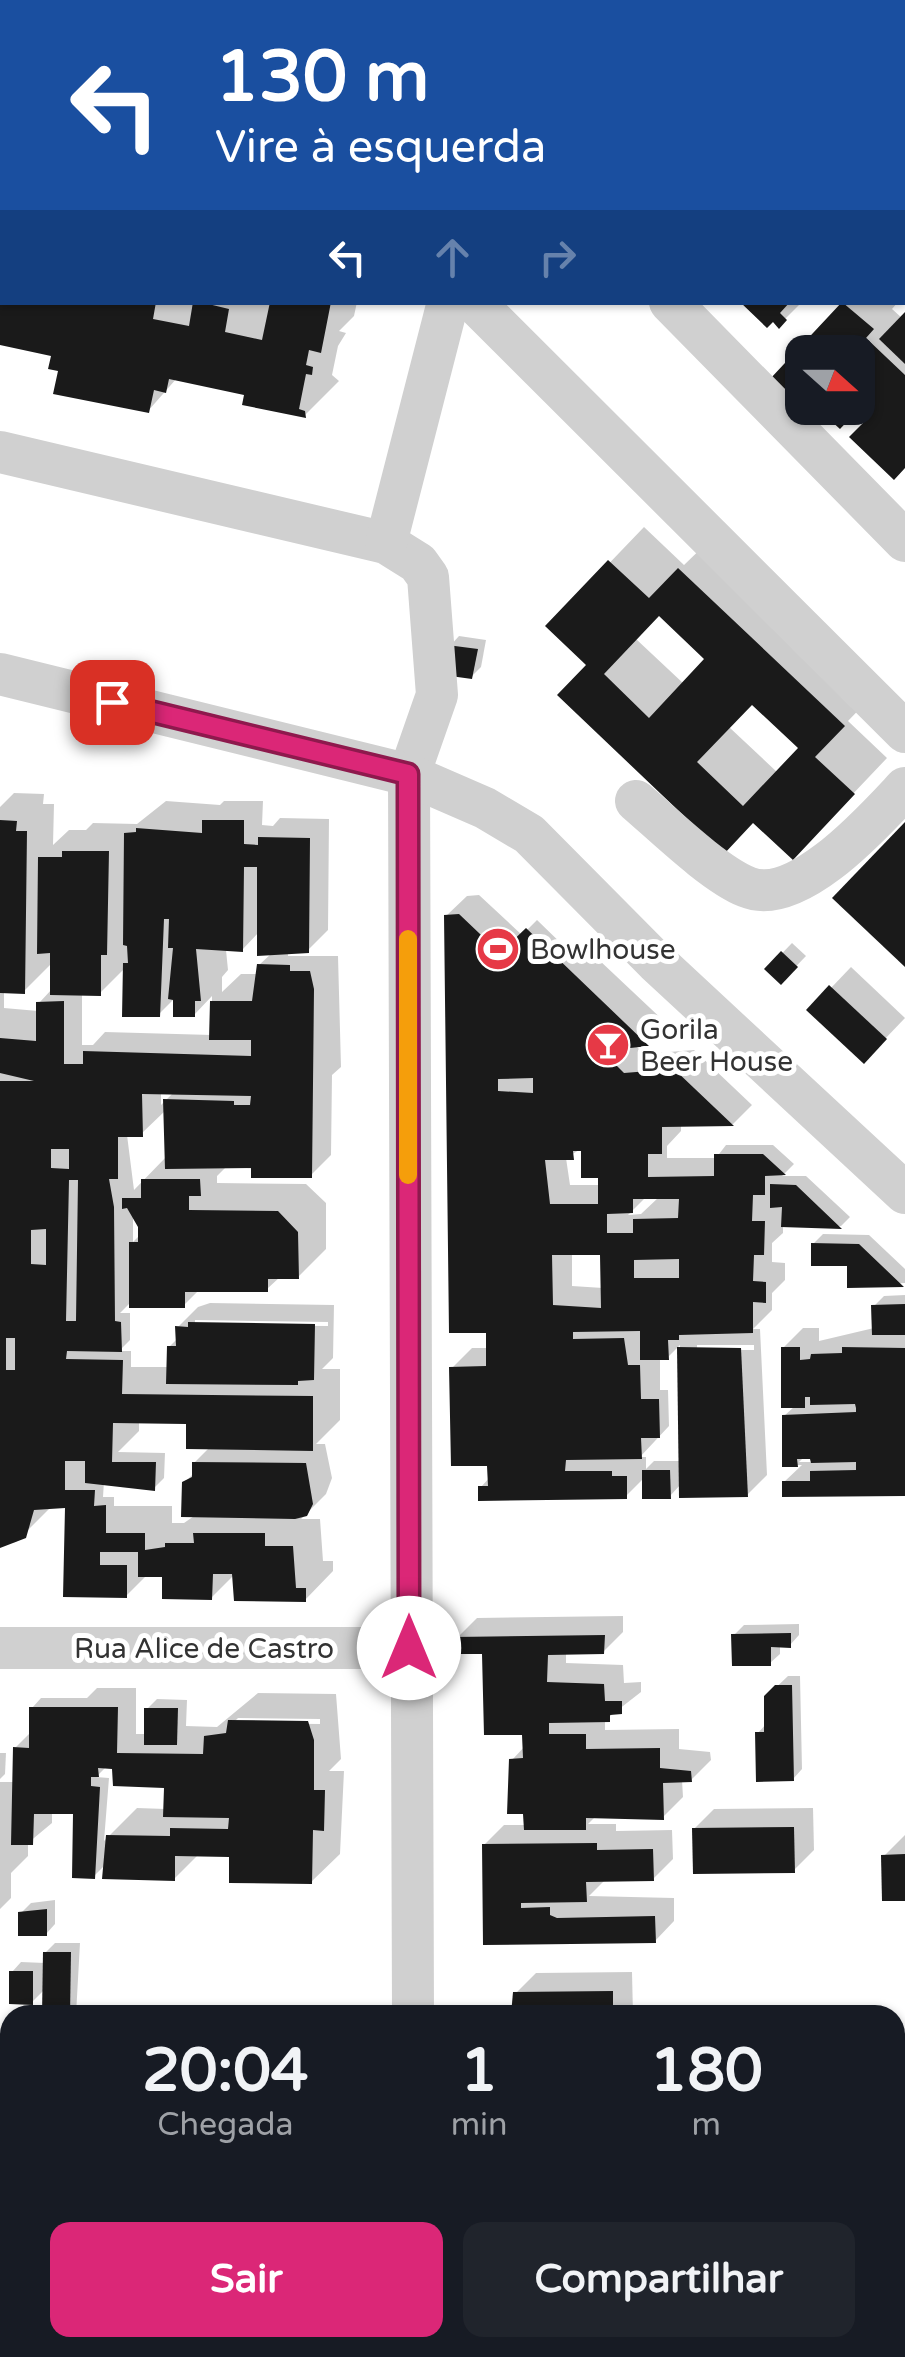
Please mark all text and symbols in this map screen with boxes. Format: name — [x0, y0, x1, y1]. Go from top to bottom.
text: 130 m — [215, 36, 429, 120]
icon: left — [50, 40, 180, 170]
text: Vire à esquerda — [215, 121, 546, 175]
icon: left — [320, 230, 375, 285]
icon: ahead — [425, 230, 480, 285]
icon: right — [530, 230, 585, 285]
north arrow — [785, 335, 875, 425]
map controls — [785, 335, 875, 425]
pin — [70, 660, 155, 745]
icon: arrive — [85, 675, 140, 730]
sports icon: Bowlhouse — [475, 926, 521, 972]
place label: Bowlhouse — [530, 933, 676, 967]
place label: Gorila Beer House — [640, 1013, 793, 1079]
bar icon: Gorila Beer House — [585, 1022, 631, 1068]
position arrow — [357, 1596, 461, 1700]
street label: Rua Alice de Castro — [74, 1632, 334, 1666]
text: 20:04 — [142, 2035, 309, 2107]
text: 1 — [460, 2035, 498, 2107]
text: 180 — [650, 2035, 763, 2107]
text: Chegada — [157, 2106, 293, 2144]
text: min — [451, 2106, 508, 2144]
text: m — [692, 2106, 721, 2144]
button: Sair — [50, 2222, 443, 2337]
button: Compartilhar — [463, 2222, 855, 2337]

